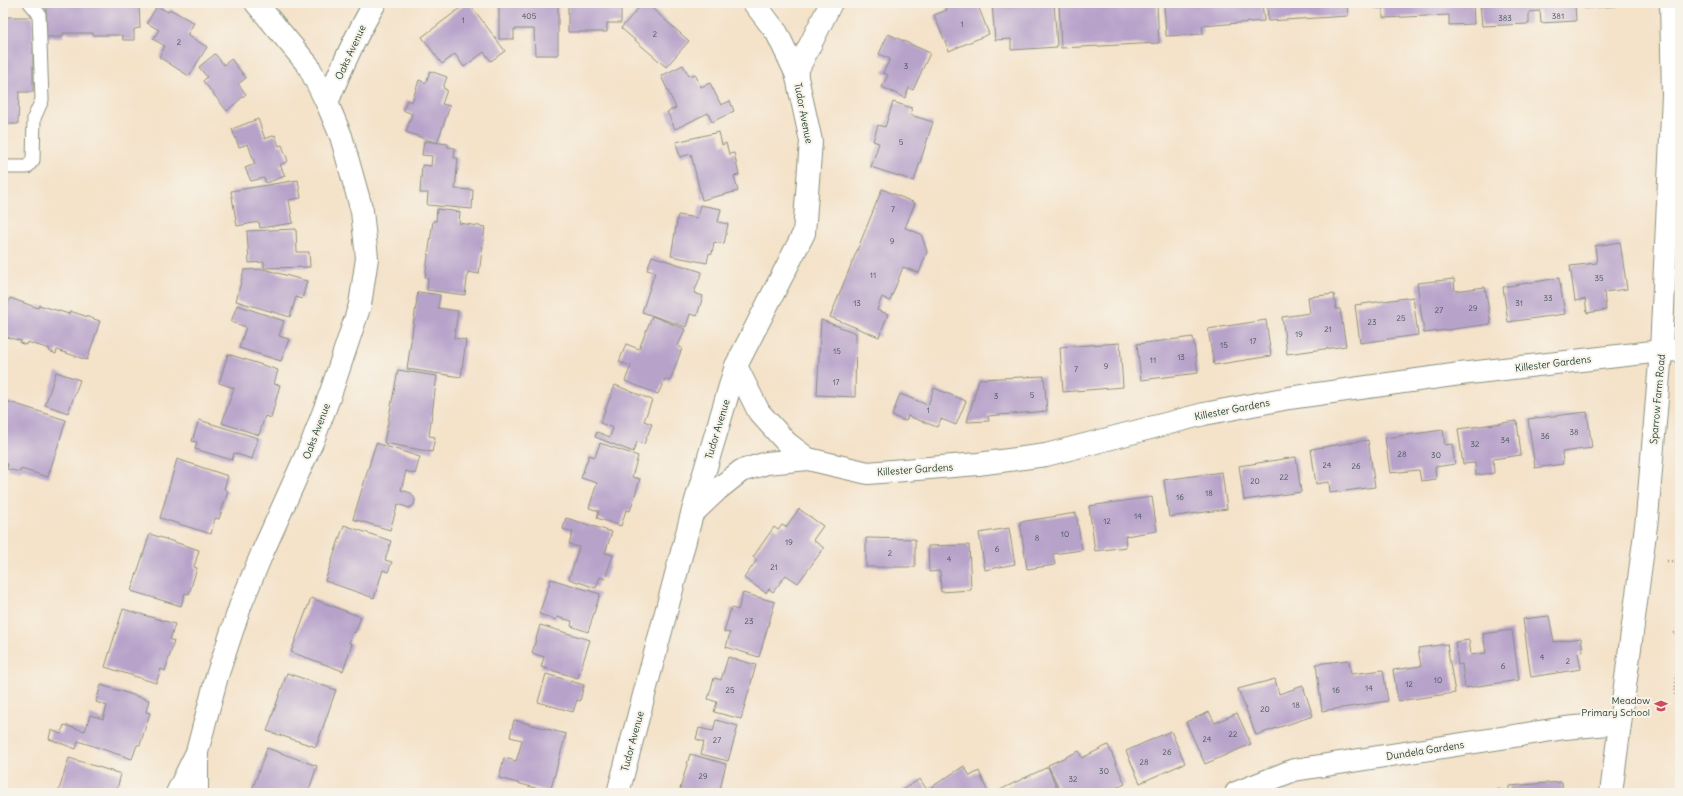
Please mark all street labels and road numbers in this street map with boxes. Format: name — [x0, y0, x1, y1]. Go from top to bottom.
street label: Oaks Avenue — [332, 23, 369, 82]
street label: Tudor Avenue — [791, 82, 816, 145]
street label: Killester Gardens — [1514, 352, 1592, 375]
street label: Sparrow Farm Road — [1647, 353, 1668, 445]
street label: Killester Gardens — [1193, 396, 1271, 423]
street label: Tudor Avenue — [702, 398, 733, 461]
street label: Oaks Avenue — [300, 401, 333, 461]
street label: Killester Gardens — [876, 460, 954, 479]
street label: Tudor Avenue — [618, 710, 647, 773]
street label: Dundela Gardens — [1385, 738, 1465, 763]

